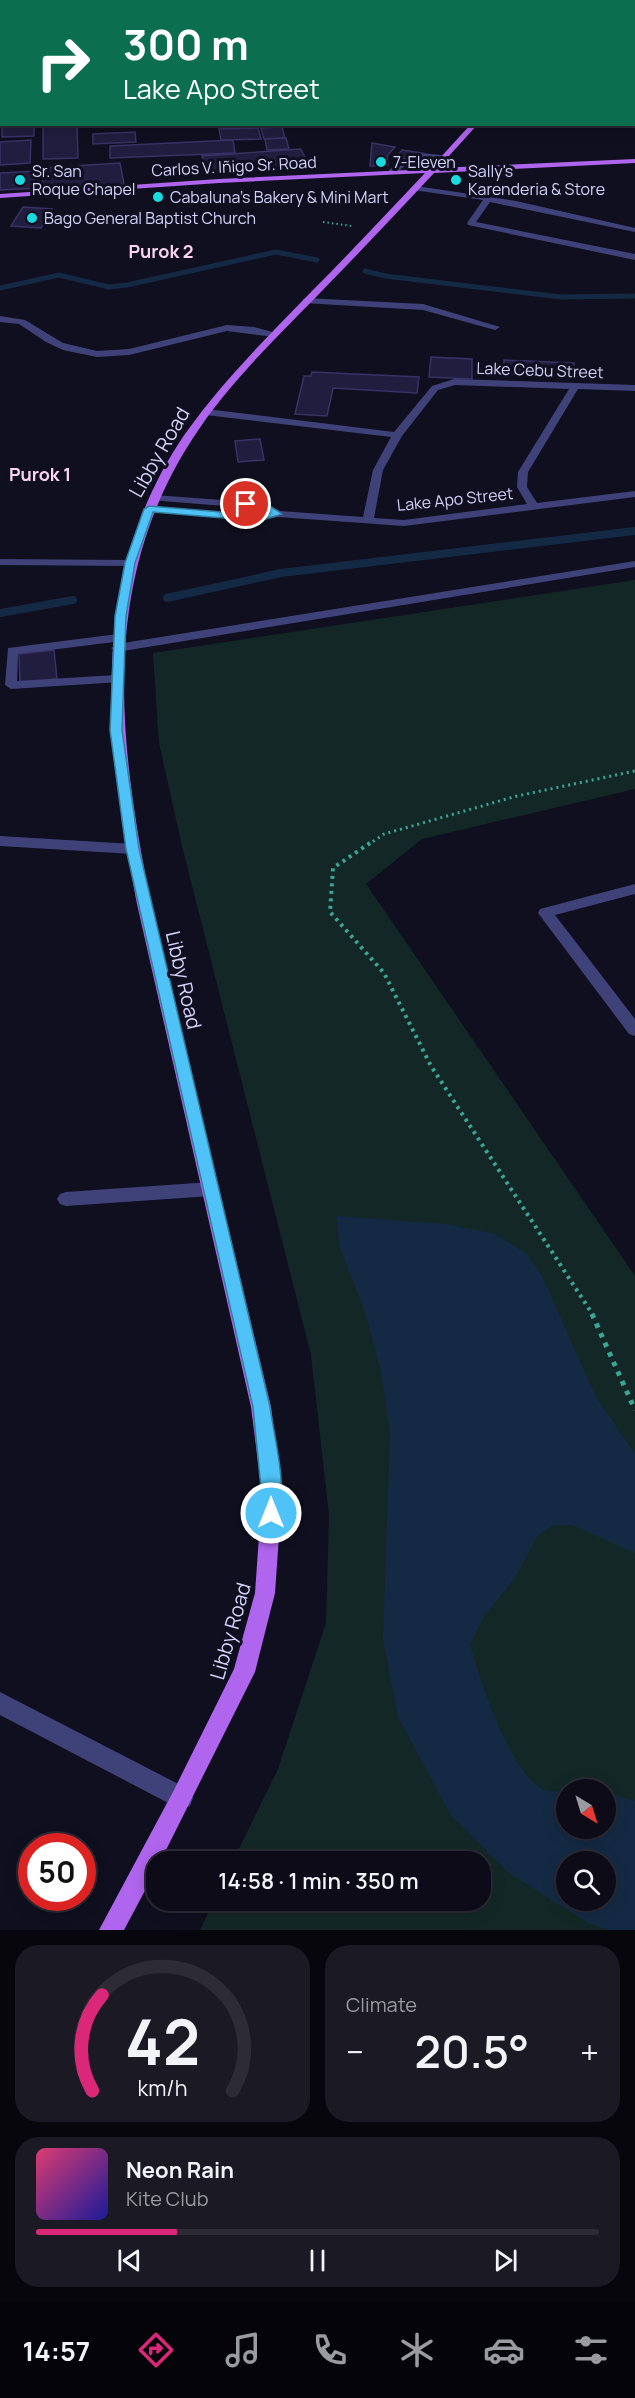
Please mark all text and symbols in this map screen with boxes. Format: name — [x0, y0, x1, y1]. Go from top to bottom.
text: 300 m — [123, 15, 249, 73]
icon: right — [24, 24, 102, 102]
text: Lake Apo Street — [123, 70, 320, 107]
street label: Carlos V. Iñigo Sr. Road — [151, 151, 317, 181]
place label: 7-Eleven — [393, 151, 456, 173]
marker: 7-Eleven — [374, 155, 388, 169]
place label: Sr. San Roque Chapel — [32, 160, 136, 200]
place label: Sally's Karenderia & Store — [468, 160, 605, 200]
marker: Sr. San Roque Chapel — [13, 173, 27, 187]
marker: Sally's Karenderia & Store — [449, 173, 463, 187]
place label: Cabaluna's Bakery & Mini Mart — [170, 186, 389, 208]
marker: Cabaluna's Bakery & Mini Mart — [151, 190, 165, 204]
place label: Bago General Baptist Church — [44, 207, 256, 229]
marker: Bago General Baptist Church — [25, 211, 39, 225]
district label: Purok 2 — [129, 239, 193, 263]
street label: Lake Cebu Street — [476, 357, 604, 383]
street label: Libby Road — [122, 402, 196, 502]
district label: Purok 1 — [9, 462, 71, 486]
pin — [220, 478, 271, 529]
street label: Lake Apo Street — [396, 482, 514, 516]
icon: arrive — [229, 487, 262, 520]
street label: Libby Road — [160, 928, 208, 1032]
position arrow — [239, 1481, 303, 1545]
street label: Libby Road — [203, 1579, 257, 1683]
north arrow — [556, 1779, 616, 1839]
map controls — [556, 1779, 616, 1911]
speed limit sign: 50 — [18, 1833, 96, 1911]
button: search — [556, 1851, 616, 1911]
text: 14:58 · 1 min · 350 m — [218, 1866, 419, 1896]
text: Climate — [346, 1991, 417, 2018]
text: 42 — [125, 1998, 200, 2084]
text: 20.5° — [415, 2020, 529, 2082]
text: − — [346, 2029, 364, 2074]
text: + — [580, 2029, 599, 2074]
text: km/h — [138, 2073, 187, 2102]
text: Neon Rain — [126, 2155, 234, 2185]
text: Kite Club — [126, 2185, 209, 2212]
icon: previous — [113, 2244, 146, 2277]
icon: pause — [301, 2244, 334, 2277]
icon: next — [489, 2244, 522, 2277]
icon: directions — [135, 2329, 177, 2371]
icon: music — [222, 2329, 264, 2371]
icon: phone — [309, 2329, 351, 2371]
icon: climate — [396, 2329, 438, 2371]
icon: car — [483, 2329, 525, 2371]
icon: filters — [570, 2329, 612, 2371]
text: 14:57 — [23, 2332, 90, 2369]

